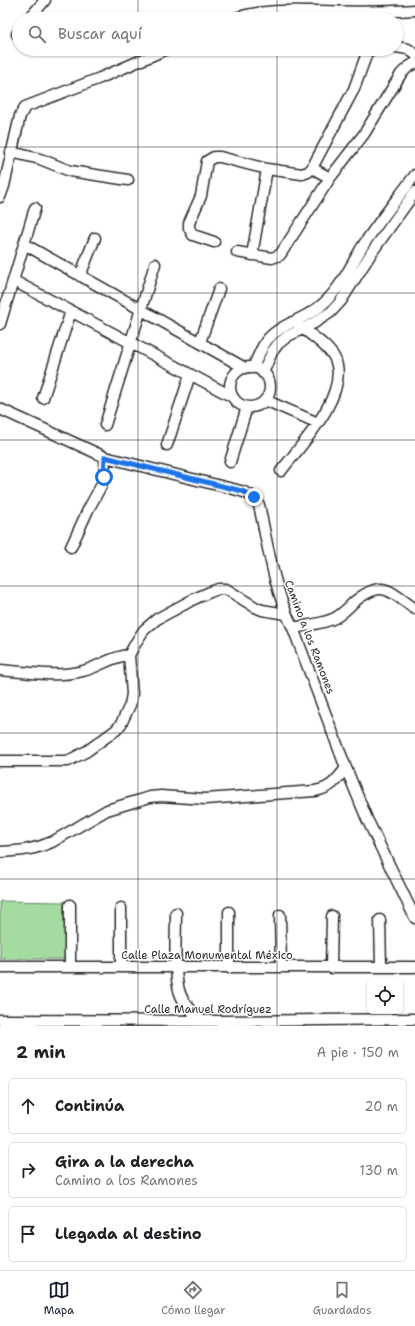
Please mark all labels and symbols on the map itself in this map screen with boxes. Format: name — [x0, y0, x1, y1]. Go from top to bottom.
route start — [95, 468, 113, 486]
route end — [245, 488, 263, 506]
street label: Camino a los Ramones — [281, 578, 338, 696]
street label: Calle Plaza Monumental México — [121, 948, 293, 963]
street label: Calle Manuel Rodríguez — [144, 1002, 272, 1017]

